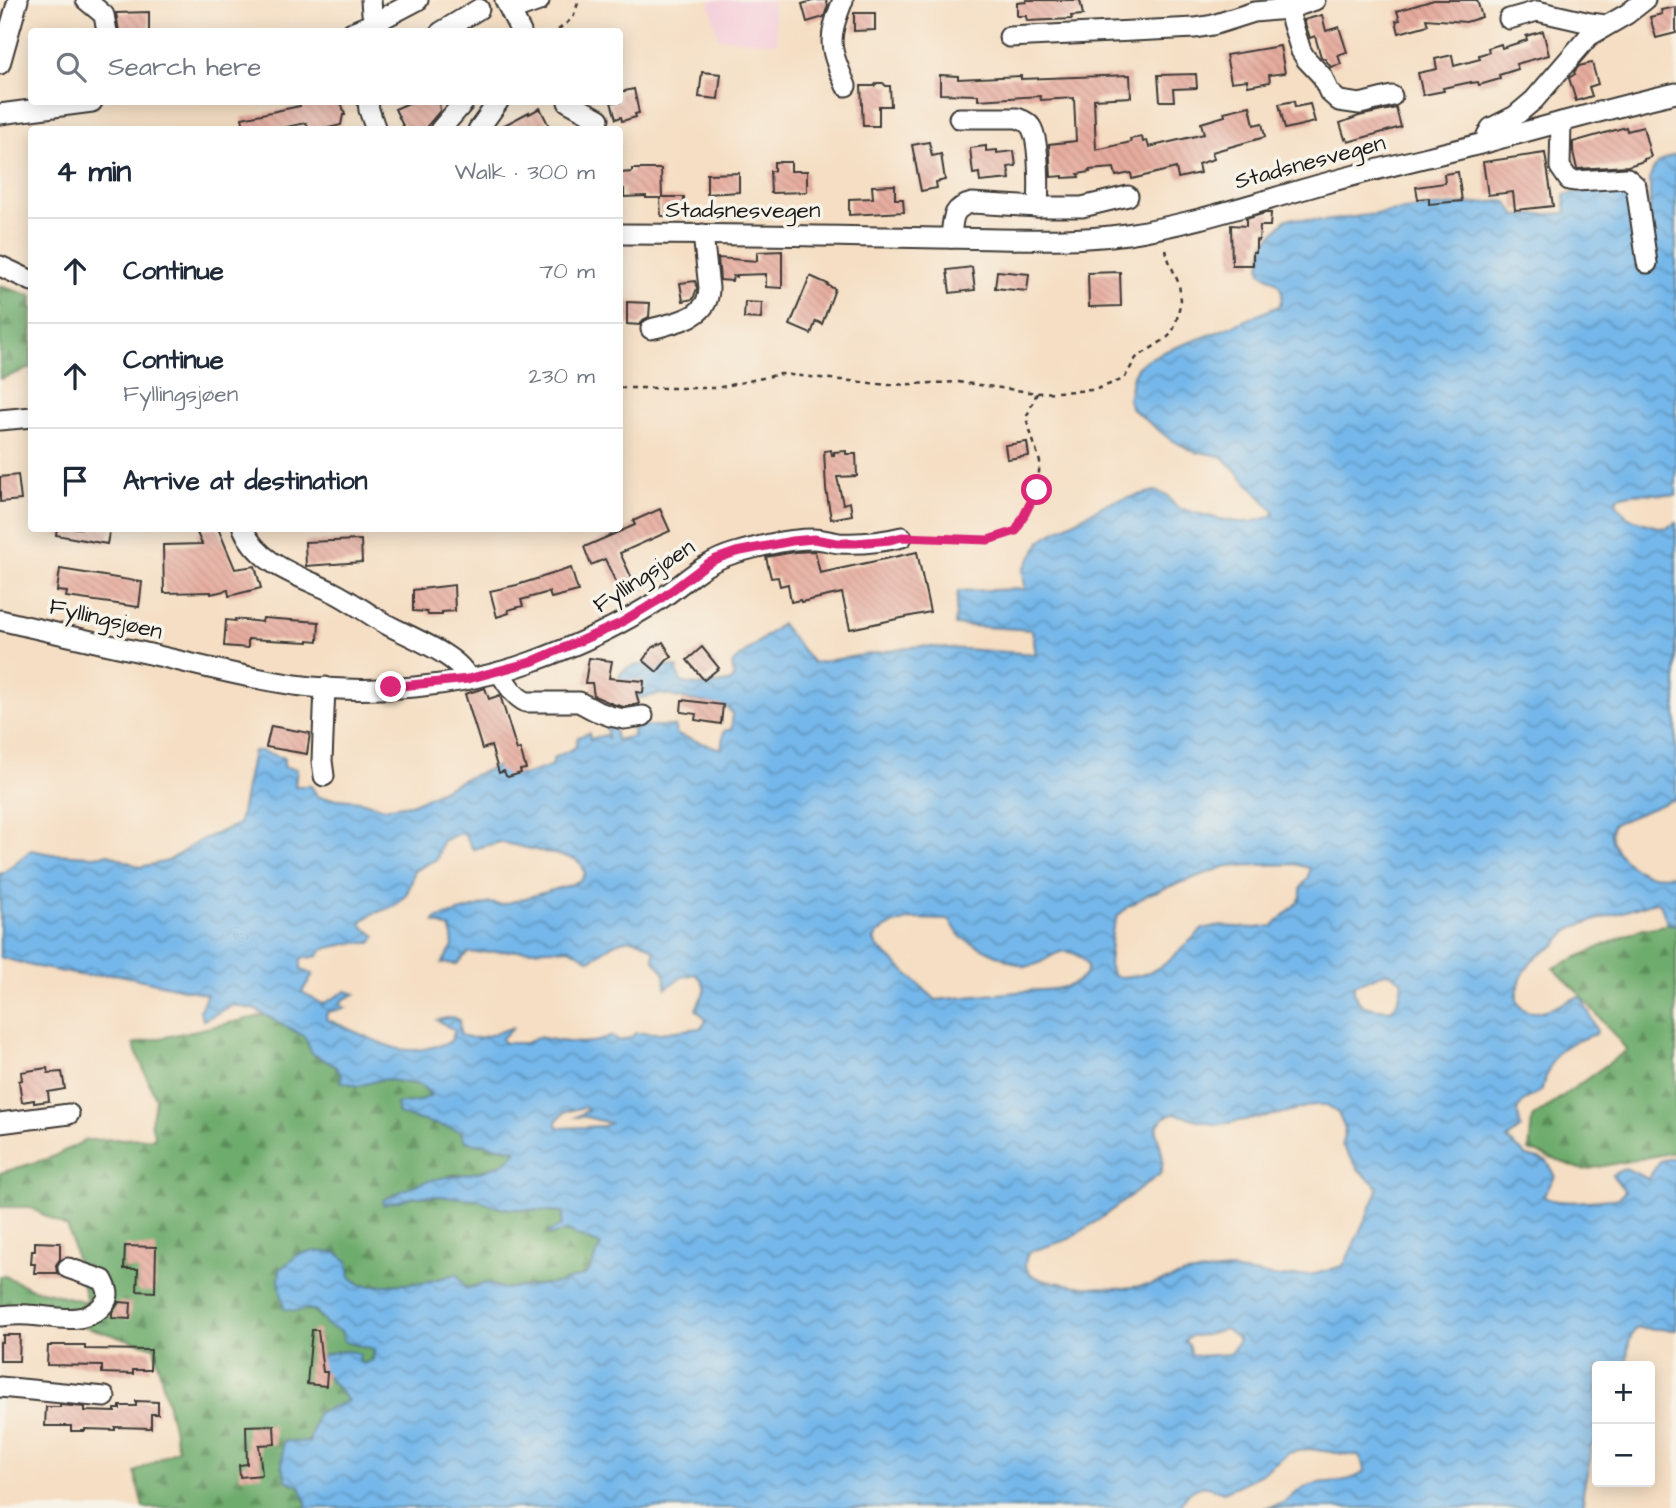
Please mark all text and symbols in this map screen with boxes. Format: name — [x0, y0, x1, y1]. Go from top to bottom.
search box — [28, 28, 623, 105]
icon: search — [52, 48, 90, 86]
text: Search here — [108, 49, 261, 85]
street label: Stadsnesvegen — [1231, 127, 1389, 198]
text: 4 min — [56, 151, 131, 193]
text: Walk · 300 m — [454, 156, 595, 188]
street label: Stadsnesvegen — [666, 194, 820, 227]
icon: ahead — [56, 252, 94, 290]
text: Continue — [123, 253, 224, 289]
text: 70 m — [539, 255, 595, 287]
text: Continue — [123, 342, 224, 378]
icon: ahead — [56, 357, 94, 395]
text: 230 m — [529, 360, 595, 392]
text: Fyllingsjøen — [123, 378, 238, 410]
icon: arrive — [56, 462, 94, 500]
text: Arrive at destination — [123, 463, 368, 499]
route start — [1021, 474, 1052, 505]
street label: Fyllingsjøen — [587, 531, 702, 622]
street label: Fyllingsjøen — [46, 590, 166, 649]
route end — [375, 671, 406, 702]
map controls — [1592, 1361, 1655, 1487]
button: + — [1592, 1361, 1655, 1424]
button: − — [1592, 1424, 1655, 1487]

